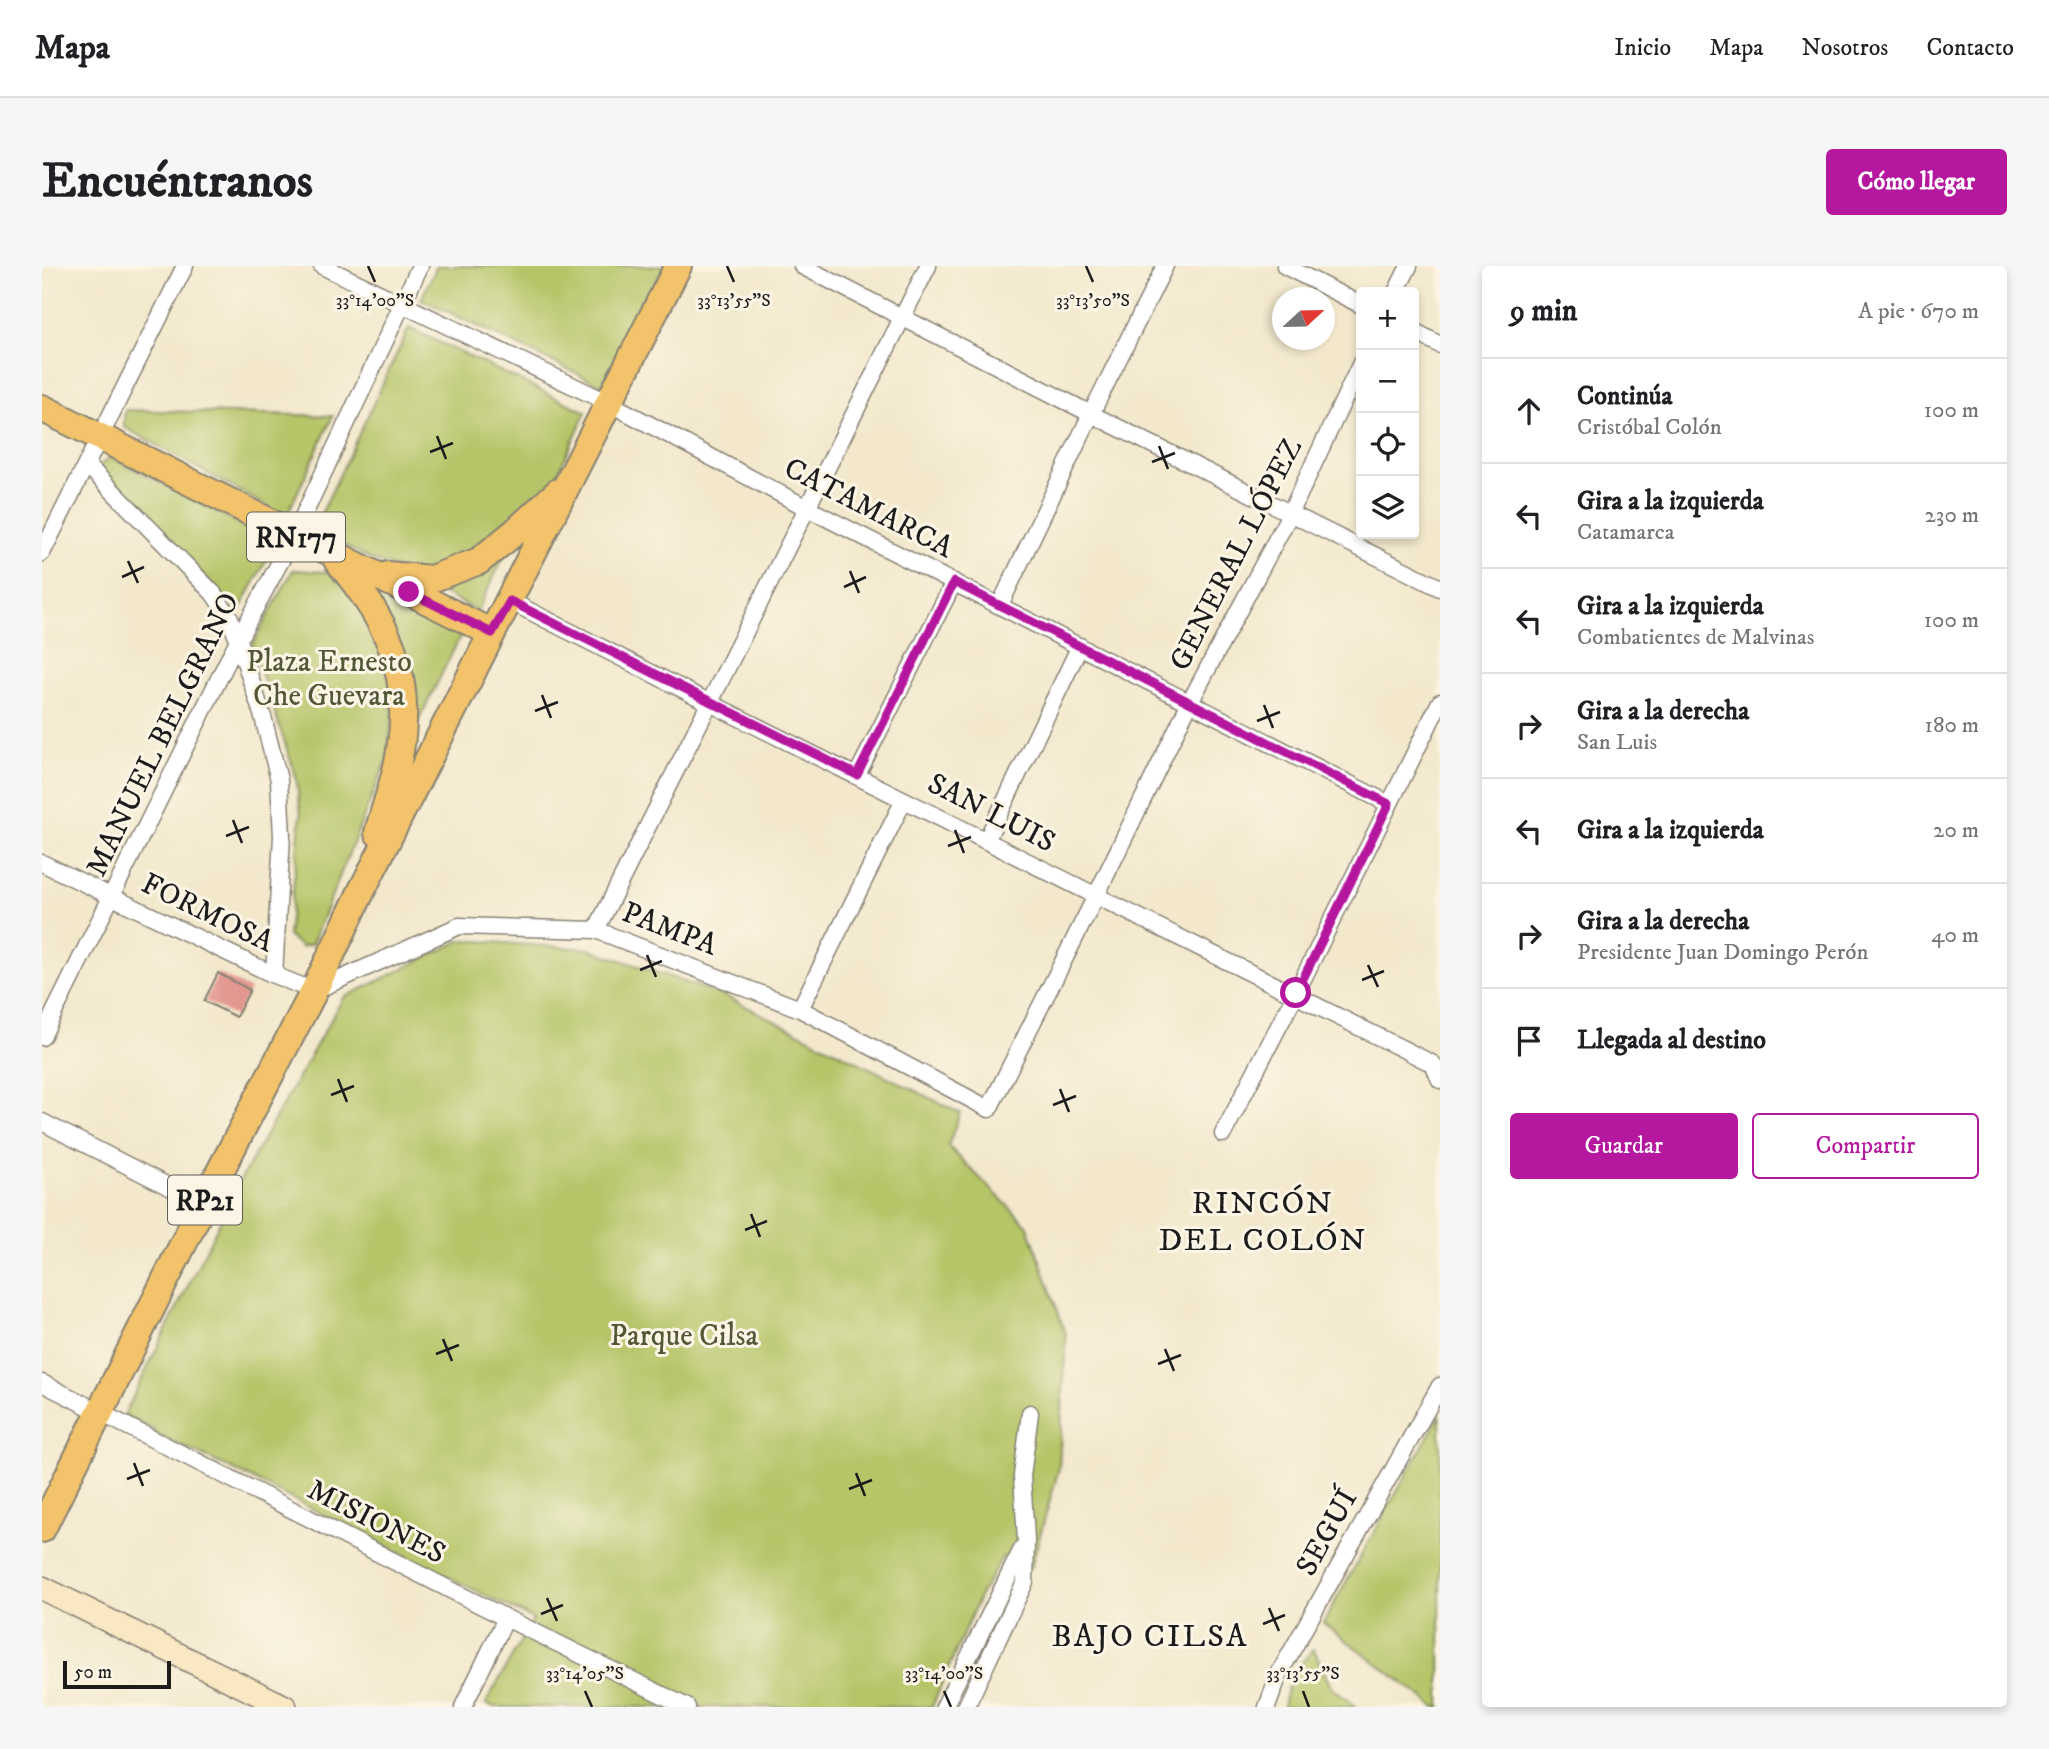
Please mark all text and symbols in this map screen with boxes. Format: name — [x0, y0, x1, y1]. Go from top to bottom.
text: Mapa — [35, 28, 110, 69]
text: Inicio — [1614, 33, 1671, 63]
text: Mapa — [1709, 33, 1764, 63]
text: Nosotros — [1802, 33, 1888, 63]
text: Contacto — [1926, 33, 2014, 63]
button: Cómo llegar — [1826, 149, 2007, 215]
text: Encuéntranos — [42, 151, 313, 213]
north arrow — [1272, 287, 1335, 350]
map controls — [1356, 287, 1419, 539]
button: + — [1356, 287, 1419, 350]
text: 33°14'00"S — [336, 290, 414, 312]
text: 33°13'55"S — [697, 290, 771, 312]
text: 33°13'50"S — [1056, 290, 1130, 312]
text: 9 min — [1510, 293, 1577, 330]
text: A pie · 670 m — [1858, 297, 1979, 326]
button: − — [1356, 350, 1419, 413]
text: Continúa — [1577, 380, 1672, 413]
icon: ahead — [1510, 392, 1548, 430]
text: 100 m — [1924, 396, 1979, 425]
button: locate — [1356, 413, 1419, 476]
text: Cristóbal Colón — [1577, 413, 1722, 442]
street label: GENERAL LÓPEZ — [1160, 431, 1311, 677]
street label: CATAMARCA — [778, 450, 960, 567]
button: layers — [1356, 476, 1419, 539]
text: Gira a la izquierda — [1577, 485, 1764, 518]
icon: left — [1510, 497, 1548, 535]
text: 230 m — [1925, 501, 1979, 530]
road number: RN177 — [247, 512, 345, 562]
text: Catamarca — [1577, 518, 1674, 547]
route end — [393, 576, 424, 607]
street label: MANUEL BELGRANO — [79, 587, 248, 883]
text: Gira a la izquierda — [1577, 590, 1764, 623]
icon: left — [1510, 602, 1548, 640]
text: 100 m — [1924, 606, 1979, 635]
text: Combatientes de Malvinas — [1577, 623, 1814, 652]
park label: Plaza Ernesto Che Guevara — [246, 644, 412, 715]
text: Gira a la derecha — [1577, 695, 1749, 728]
icon: right — [1510, 707, 1548, 745]
text: 180 m — [1924, 711, 1979, 740]
text: San Luis — [1577, 728, 1657, 757]
street label: SAN LUIS — [921, 765, 1061, 861]
icon: left — [1510, 812, 1548, 850]
text: Gira a la izquierda — [1577, 814, 1764, 847]
text: 20 m — [1933, 816, 1979, 845]
street label: FORMOSA — [135, 865, 280, 962]
street label: PAMPA — [617, 894, 723, 965]
text: Gira a la derecha — [1577, 905, 1749, 938]
icon: right — [1510, 917, 1548, 955]
text: 40 m — [1931, 921, 1979, 950]
text: Presidente Juan Domingo Perón — [1577, 938, 1869, 967]
route start — [1280, 977, 1311, 1008]
icon: arrive — [1510, 1022, 1548, 1060]
text: Llegada al destino — [1577, 1024, 1766, 1057]
button: Guardar — [1510, 1113, 1738, 1179]
button: Compartir — [1752, 1113, 1979, 1179]
road number: RP21 — [168, 1175, 242, 1224]
district label: RINCÓN DEL COLÓN — [1158, 1184, 1368, 1261]
park label: Parque Cilsa — [610, 1318, 759, 1355]
street label: MISIONES — [301, 1472, 452, 1573]
street label: SEGUÍ — [1287, 1480, 1367, 1583]
district label: BAJO CILSA — [1052, 1617, 1248, 1657]
scale bar — [63, 1658, 172, 1690]
text: 50 m — [74, 1661, 112, 1684]
text: 33°14'05"S — [546, 1663, 624, 1685]
text: 33°14'00"S — [905, 1663, 983, 1685]
text: 33°13'55"S — [1266, 1663, 1340, 1685]

